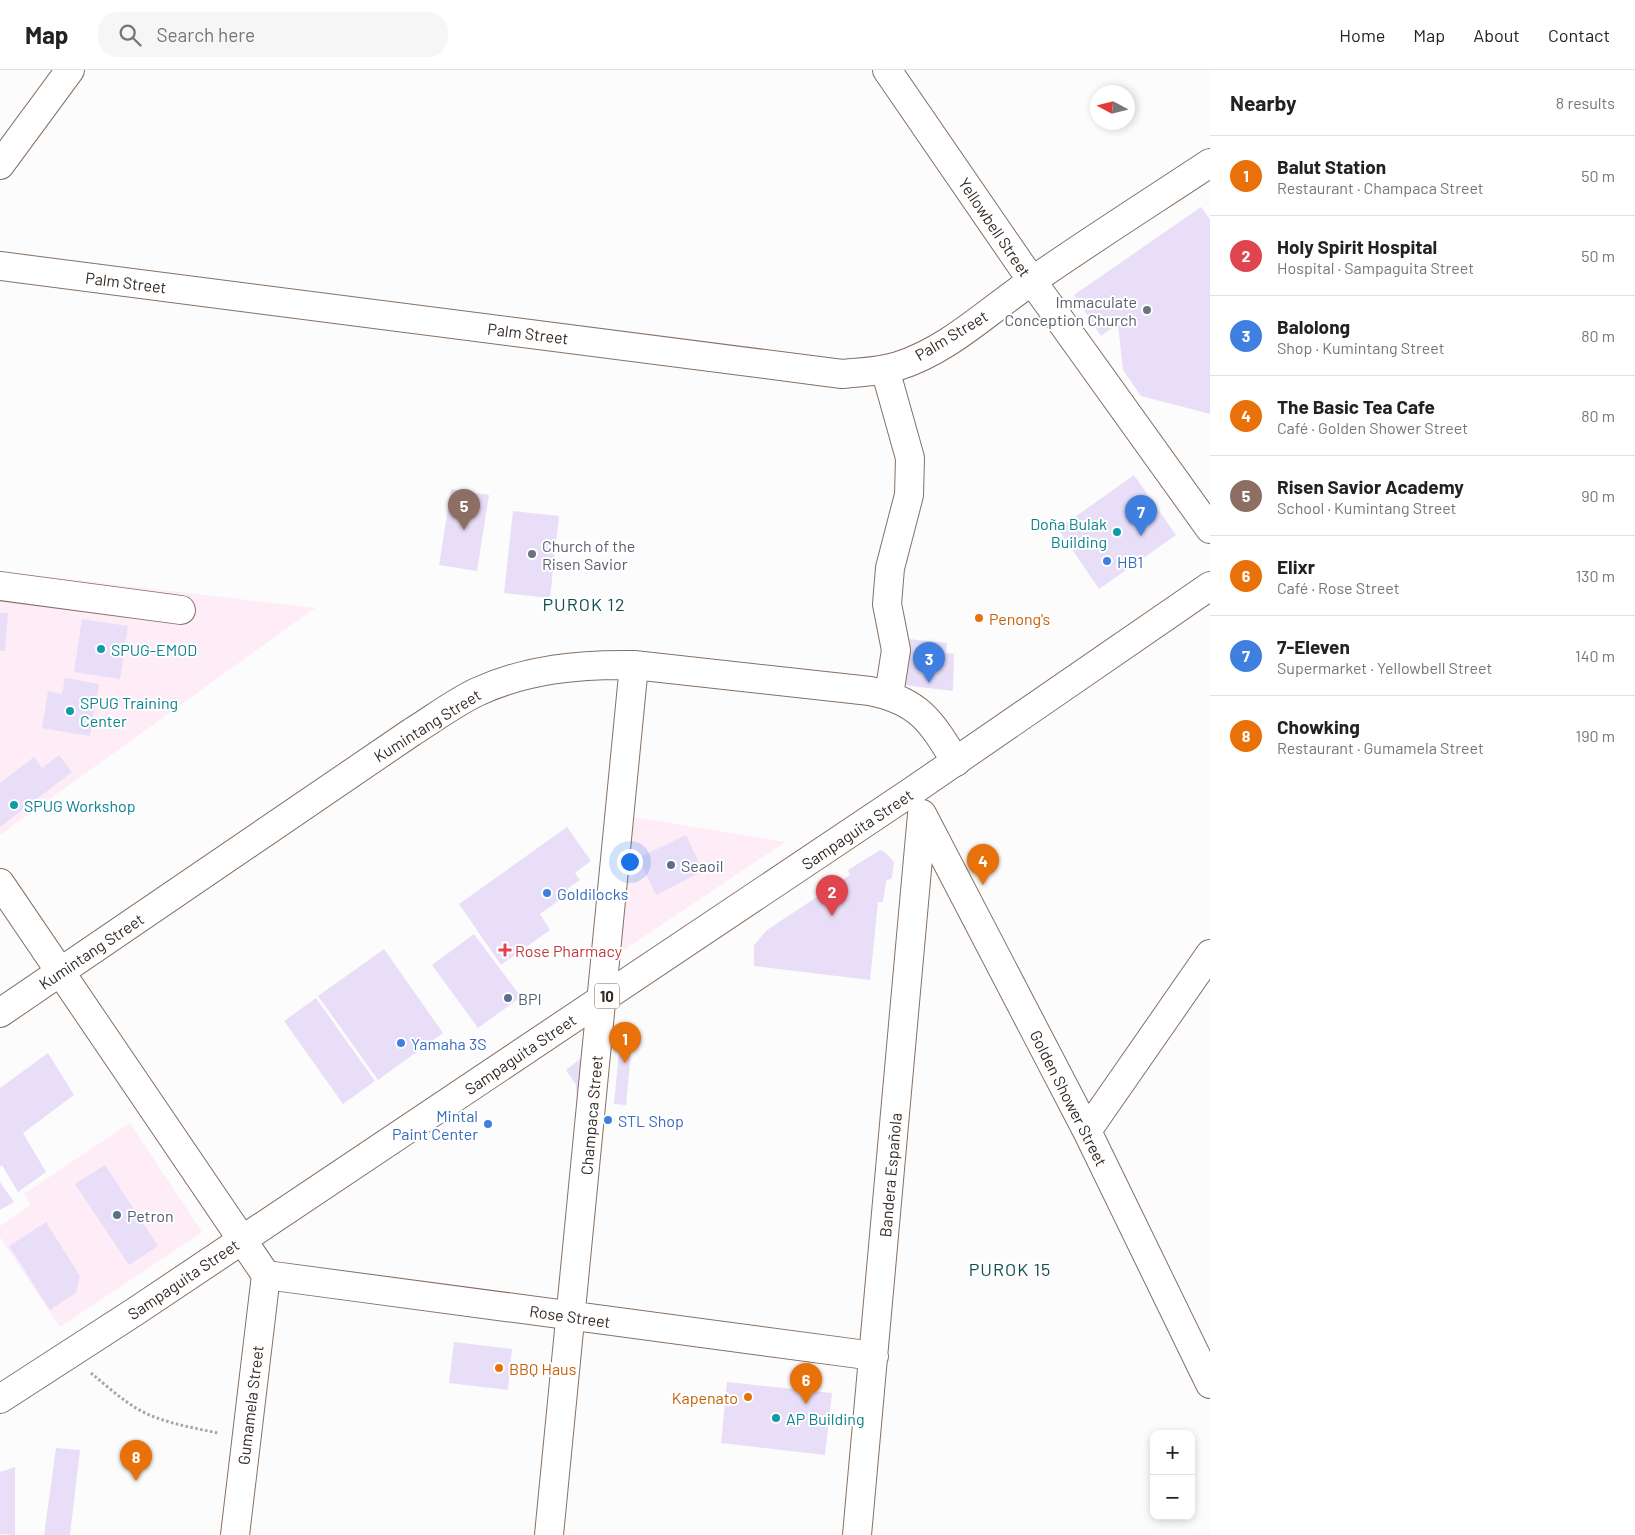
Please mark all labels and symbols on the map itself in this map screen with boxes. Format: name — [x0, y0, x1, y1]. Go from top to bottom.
north arrow — [1090, 85, 1135, 130]
street label: Yellowbell Street — [955, 174, 1035, 280]
street label: Palm Street — [84, 268, 168, 296]
place label: Immaculate Conception Church — [1004, 292, 1137, 329]
marker: Immaculate Conception Church — [1141, 304, 1153, 316]
street label: Palm Street — [911, 306, 991, 364]
street label: Palm Street — [486, 319, 570, 347]
pin: 5 — [448, 489, 480, 530]
pin: 7 — [1125, 495, 1157, 536]
place label: Doña Bulak Building — [1030, 514, 1107, 551]
marker: Doña Bulak Building — [1111, 526, 1123, 538]
place label: Church of the Risen Savior — [542, 536, 635, 573]
marker: Church of the Risen Savior — [526, 548, 538, 560]
place label: HB1 — [1117, 552, 1143, 571]
marker: HB1 — [1101, 555, 1113, 567]
district label: PUROK 12 — [542, 593, 626, 615]
place label: Penong's — [989, 609, 1050, 628]
marker: Penong's — [973, 612, 985, 624]
place label: SPUG-EMOD — [111, 640, 197, 659]
pin: 3 — [913, 642, 945, 683]
marker: SPUG-EMOD — [95, 643, 107, 655]
street label: Kumintang Street — [370, 685, 484, 765]
place label: SPUG Training Center — [80, 693, 178, 730]
marker: SPUG Training Center — [64, 705, 76, 717]
street label: Sampaguita Street — [798, 785, 916, 873]
place label: SPUG Workshop — [24, 796, 136, 815]
marker: SPUG Workshop — [8, 799, 20, 811]
pin: 4 — [967, 844, 999, 885]
your location — [617, 849, 643, 875]
place label: Seaoil — [681, 856, 723, 875]
marker: Seaoil — [665, 859, 677, 871]
pin: 2 — [816, 875, 848, 916]
place label: Goldilocks — [557, 884, 628, 903]
marker: Goldilocks — [541, 887, 553, 899]
street label: Kumintang Street — [35, 909, 147, 993]
place label: Rose Pharmacy — [515, 941, 623, 960]
marker: Rose Pharmacy — [499, 944, 511, 956]
road number: 10 — [594, 984, 620, 1008]
place label: BPI — [518, 989, 542, 1008]
marker: BPI — [502, 992, 514, 1004]
street label: Sampaguita Street — [461, 1010, 579, 1098]
pin: 1 — [609, 1022, 641, 1063]
street label: Golden Shower Street — [1026, 1027, 1112, 1169]
place label: Yamaha 3S — [411, 1034, 487, 1053]
marker: Yamaha 3S — [395, 1037, 407, 1049]
street label: Champaca Street — [576, 1054, 606, 1176]
place label: Mintal Paint Center — [392, 1106, 478, 1143]
place label: STL Shop — [618, 1111, 684, 1130]
street label: Bandera Española — [875, 1112, 905, 1238]
marker: STL Shop — [602, 1114, 614, 1126]
marker: Mintal Paint Center — [482, 1118, 494, 1130]
place label: Petron — [127, 1206, 174, 1225]
marker: Petron — [111, 1209, 123, 1221]
street label: Sampaguita Street — [124, 1235, 242, 1323]
district label: PUROK 15 — [969, 1258, 1051, 1280]
street label: Rose Street — [528, 1301, 612, 1331]
street label: Gumamela Street — [233, 1344, 267, 1466]
place label: BBQ Haus — [509, 1359, 576, 1378]
marker: BBQ Haus — [493, 1362, 505, 1374]
pin: 6 — [790, 1363, 822, 1404]
place label: Kapenato — [672, 1388, 738, 1407]
marker: Kapenato — [742, 1391, 754, 1403]
place label: AP Building — [786, 1409, 865, 1428]
marker: AP Building — [770, 1412, 782, 1424]
pin: 8 — [120, 1440, 152, 1481]

